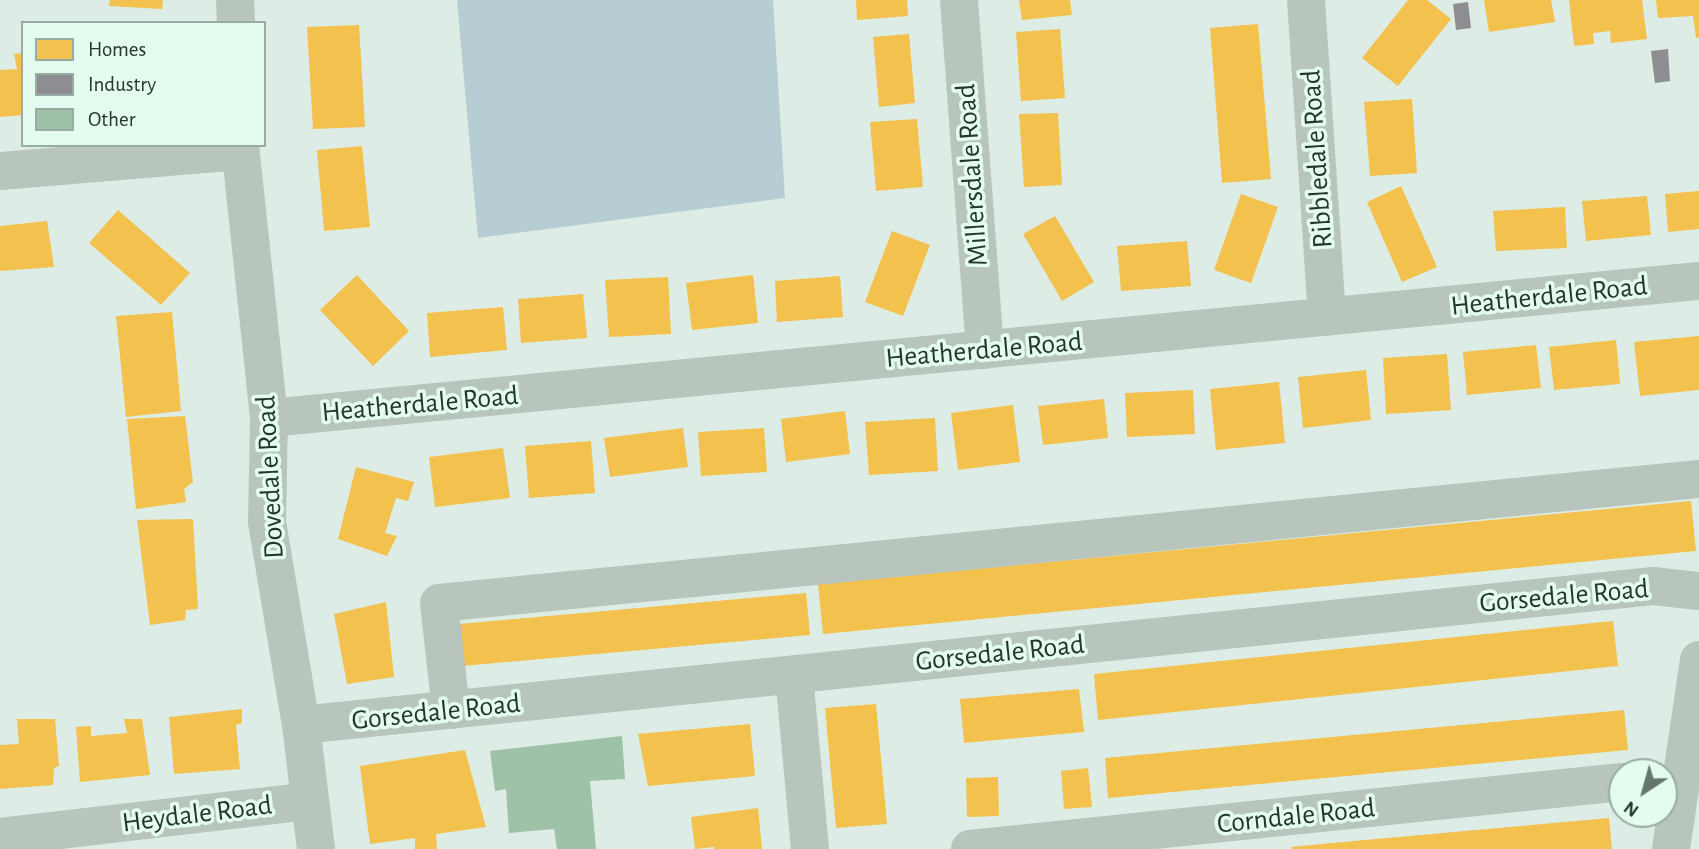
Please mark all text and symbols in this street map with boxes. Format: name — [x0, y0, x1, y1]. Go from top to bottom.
legend — [21, 21, 266, 147]
text: Homes — [88, 39, 146, 60]
street label: Ribbledale Road — [1294, 69, 1340, 249]
text: Industry — [88, 74, 156, 95]
street label: Millersdale Road — [949, 83, 995, 267]
text: Other — [88, 109, 135, 130]
street label: Heatherdale Road — [1449, 269, 1649, 323]
street label: Heatherdale Road — [884, 325, 1084, 375]
street label: Heatherdale Road — [320, 379, 520, 429]
street label: Dovedale Road — [249, 395, 291, 559]
street label: Gorsedale Road — [1478, 572, 1650, 620]
street label: Gorsedale Road — [914, 627, 1086, 679]
street label: Gorsedale Road — [350, 686, 522, 738]
north arrow — [1608, 758, 1678, 828]
street label: Heydale Road — [120, 788, 274, 840]
street label: Corndale Road — [1215, 791, 1377, 841]
text: N — [1621, 797, 1642, 820]

